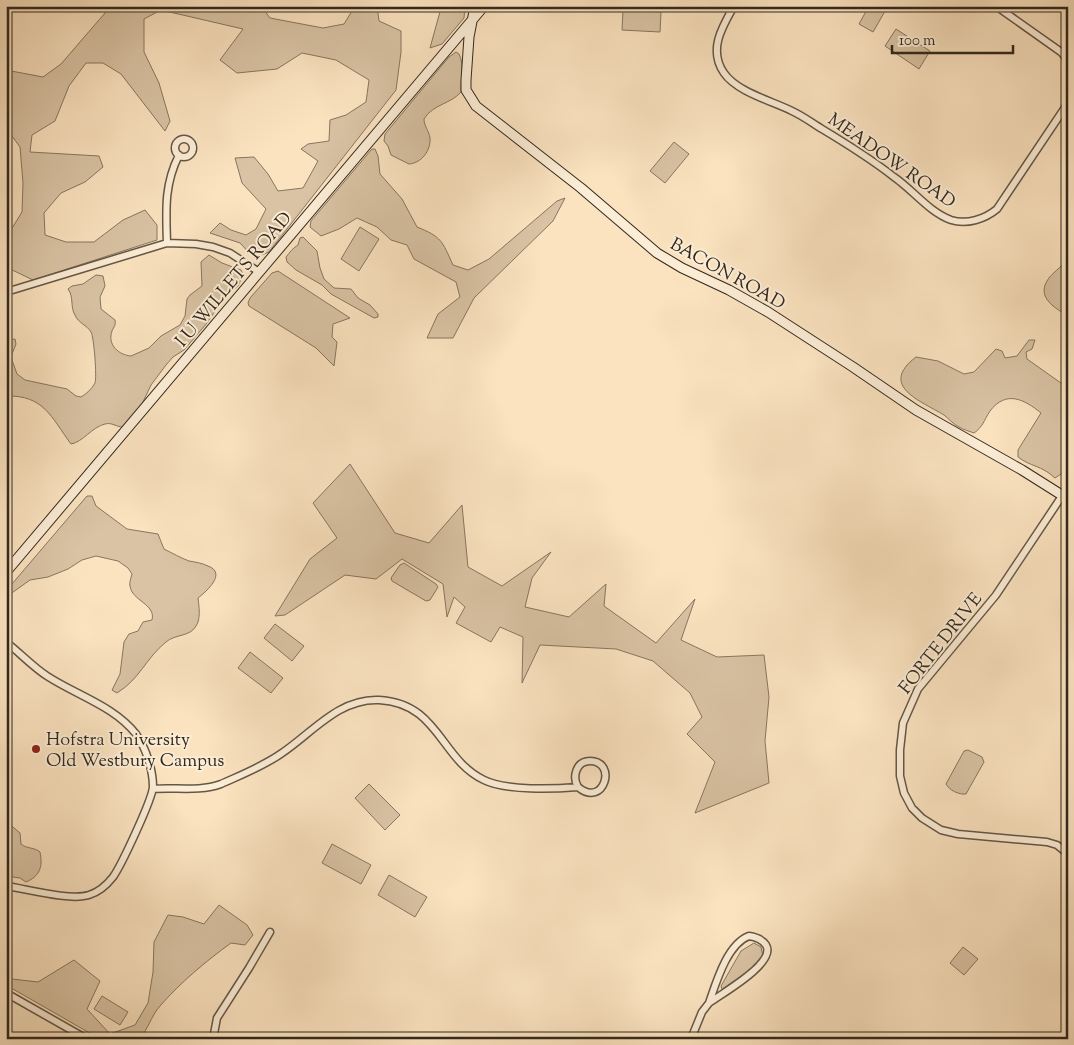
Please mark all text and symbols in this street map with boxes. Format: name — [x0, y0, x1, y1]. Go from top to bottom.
scale bar — [892, 22, 1013, 54]
text: 100 m — [899, 31, 936, 52]
street label: MEADOW ROAD — [822, 108, 960, 216]
street label: I U WILLETS ROAD — [170, 207, 299, 354]
street label: BACON ROAD — [665, 232, 789, 317]
street label: FORTE DRIVE — [894, 588, 990, 701]
place label: Hofstra University Old Westbury Campus — [46, 728, 224, 775]
marker: Hofstra University Old Westbury Campus — [30, 743, 42, 755]

